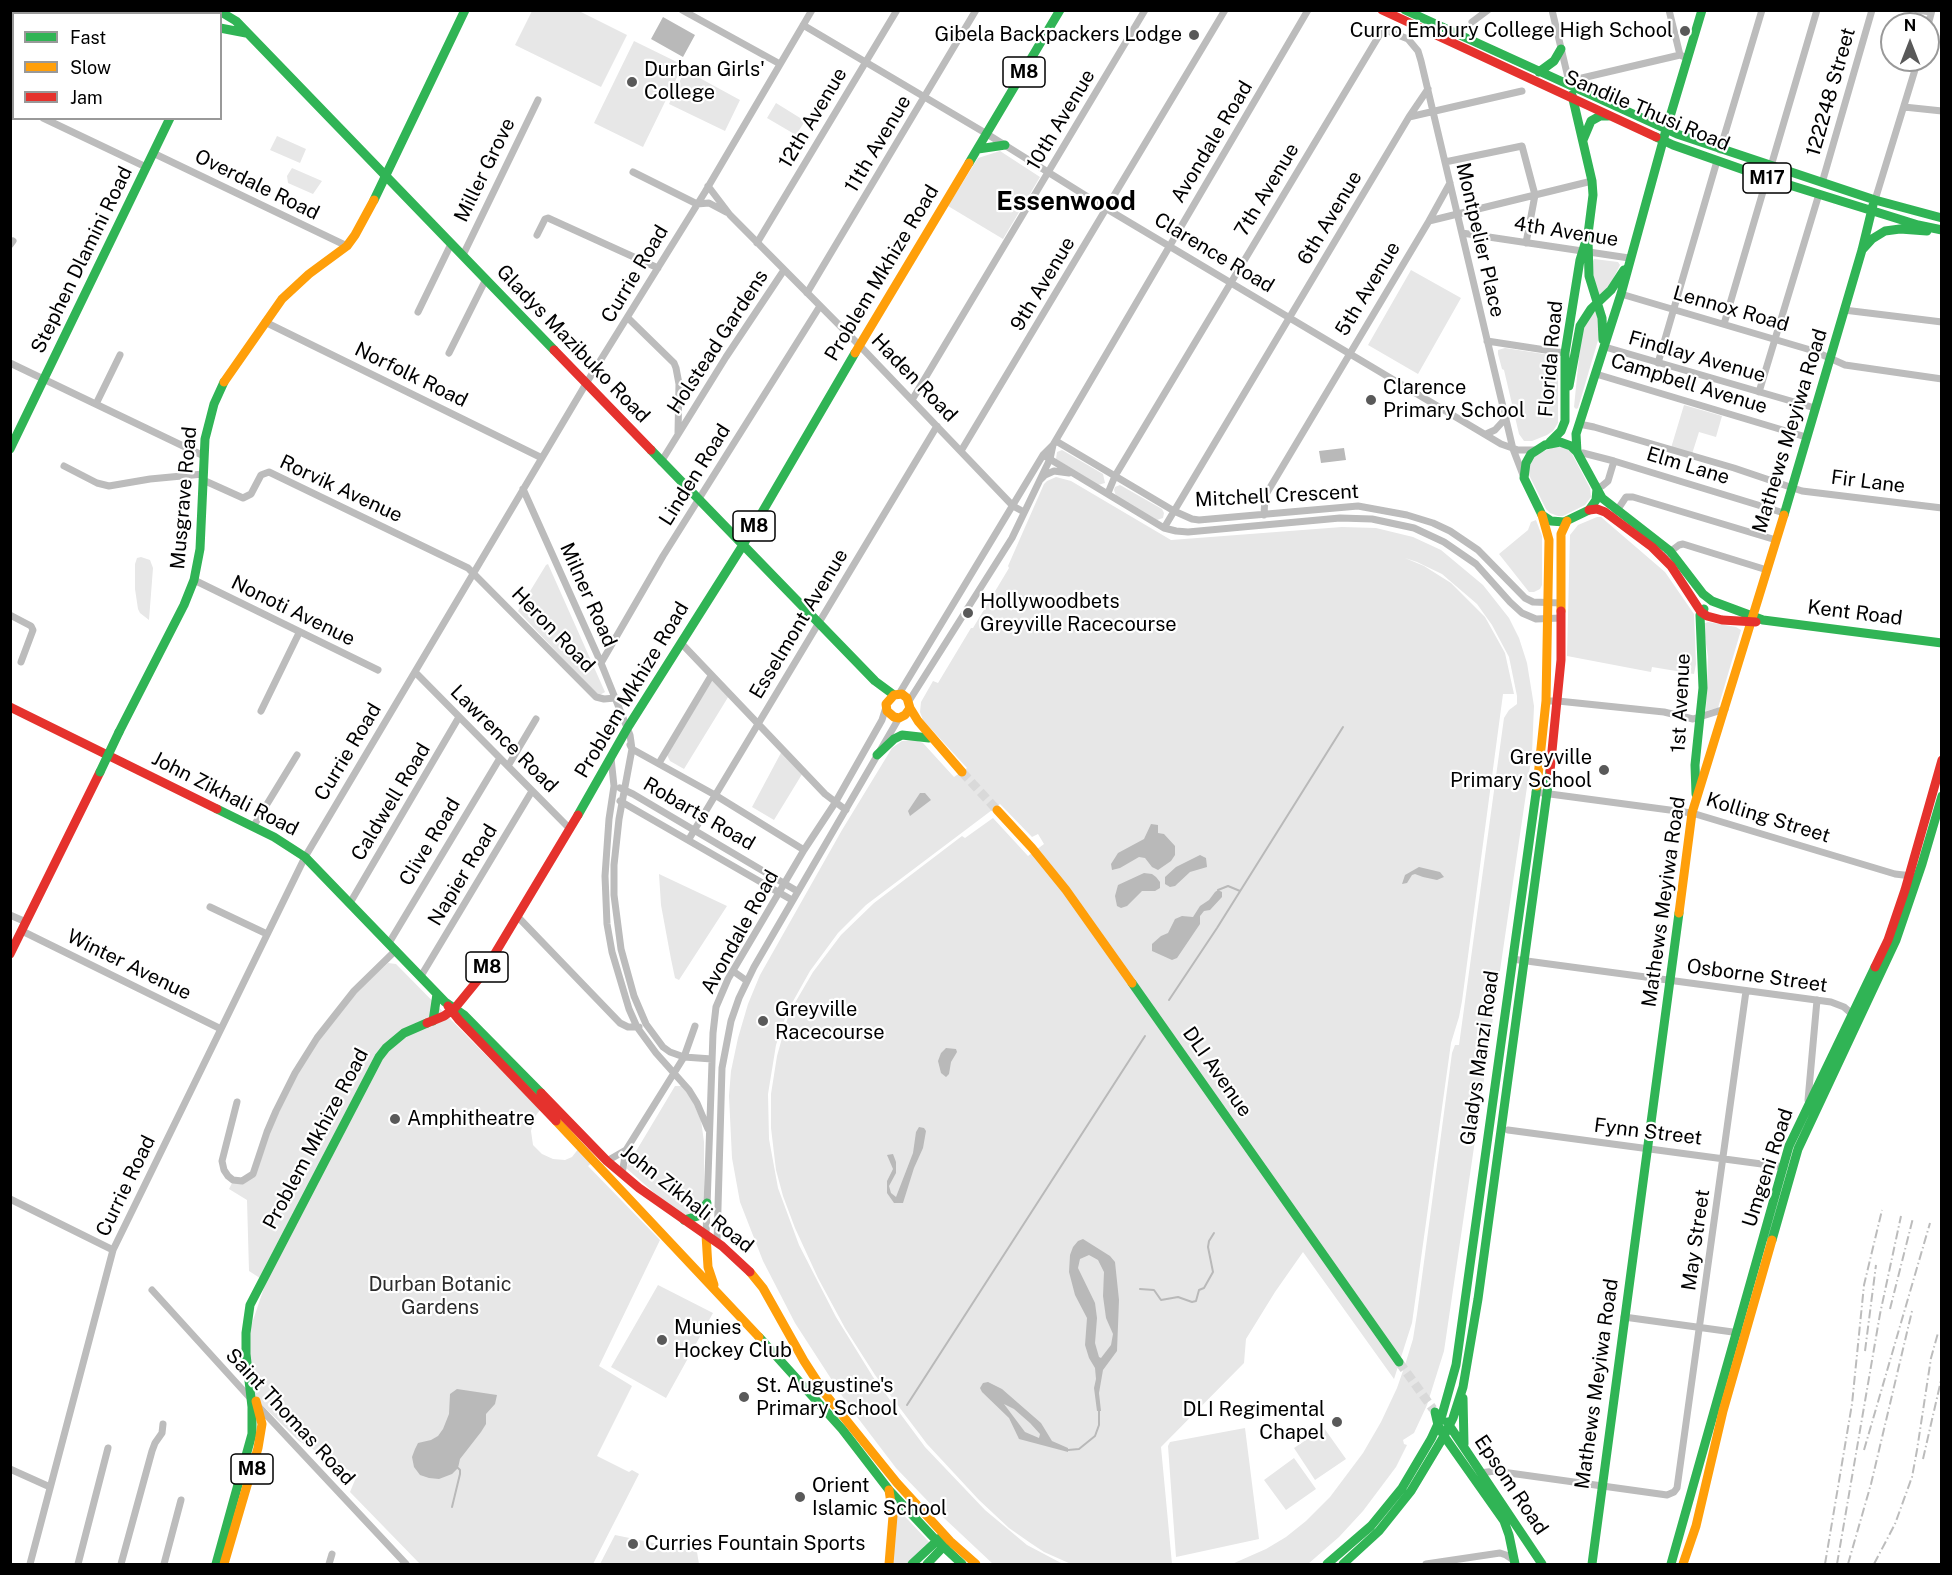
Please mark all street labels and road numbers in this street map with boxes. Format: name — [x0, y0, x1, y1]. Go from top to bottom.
street label: 122248 Street — [1801, 25, 1861, 159]
road number: M8 — [1003, 57, 1045, 87]
street label: 12th Avenue — [774, 63, 852, 173]
street label: 10th Avenue — [1022, 65, 1100, 175]
street label: Sandile Thusi Road — [1561, 65, 1733, 157]
street label: Avondale Road — [1166, 77, 1258, 207]
street label: 11th Avenue — [840, 91, 916, 197]
street label: Miller Grove — [449, 114, 521, 226]
street label: 7th Avenue — [1230, 139, 1304, 241]
street label: Overdale Road — [191, 144, 323, 226]
street label: Montpelier Place — [1451, 160, 1509, 320]
street label: Stephen Dlamini Road — [26, 163, 138, 357]
road number: M17 — [1743, 163, 1791, 193]
street label: 6th Avenue — [1293, 167, 1367, 269]
street label: Problem Mkhize Road — [820, 181, 944, 365]
street label: Clarence Road — [1150, 208, 1278, 298]
street label: 4th Avenue — [1512, 212, 1620, 252]
street label: Currie Road — [596, 221, 674, 327]
street label: 9th Avenue — [1006, 233, 1080, 335]
street label: 5th Avenue — [1331, 238, 1405, 340]
street label: Gladys Mazibuko Road — [491, 260, 655, 428]
street label: Holstead Gardens — [662, 265, 774, 419]
street label: Lennox Road — [1670, 281, 1792, 337]
street label: Florida Road — [1534, 300, 1568, 418]
street label: Findlay Avenue — [1626, 326, 1768, 388]
street label: Mathews Meyiwa Road — [1748, 326, 1832, 536]
street label: Haden Road — [866, 329, 962, 427]
street label: Norfolk Road — [351, 337, 471, 413]
street label: Campbell Avenue — [1608, 349, 1770, 419]
street label: Linden Road — [654, 420, 736, 530]
street label: Musgrave Road — [166, 425, 202, 571]
street label: Elm Lane — [1644, 442, 1732, 490]
street label: Rorvik Avenue — [276, 450, 406, 528]
street label: Fir Lane — [1829, 466, 1907, 498]
street label: Mitchell Crescent — [1194, 480, 1360, 512]
road number: M8 — [733, 511, 775, 541]
street label: Milner Road — [554, 539, 622, 651]
street label: Esselmont Avenue — [745, 545, 853, 703]
street label: Nonoti Avenue — [227, 571, 359, 651]
street label: Heron Road — [506, 582, 600, 678]
street label: Kent Road — [1806, 595, 1904, 631]
street label: Problem Mkhize Road — [570, 598, 694, 782]
street label: 1st Avenue — [1666, 653, 1696, 753]
street label: Lawrence Road — [445, 680, 563, 798]
street label: Currie Road — [309, 699, 387, 805]
street label: Caldwell Road — [346, 739, 436, 865]
street label: John Zikhali Road — [148, 747, 302, 841]
street label: Robarts Road — [639, 772, 759, 856]
street label: Kolling Street — [1703, 788, 1833, 848]
street label: Clive Road — [394, 794, 466, 890]
street label: Mathews Meyiwa Road — [1637, 795, 1691, 1009]
street label: Napier Road — [423, 820, 503, 930]
street label: Avondale Road — [696, 866, 784, 998]
street label: Winter Avenue — [63, 925, 195, 1005]
road number: M8 — [466, 952, 508, 982]
street label: Osborne Street — [1685, 954, 1829, 998]
street label: Gladys Manzi Road — [1456, 969, 1504, 1147]
street label: DLI Avenue — [1177, 1022, 1257, 1122]
street label: Problem Mkhize Road — [258, 1045, 374, 1233]
street label: Umgeni Road — [1738, 1106, 1798, 1230]
street label: Fynn Street — [1593, 1113, 1703, 1151]
street label: Currie Road — [91, 1131, 161, 1241]
street label: John Zikhali Road — [616, 1140, 758, 1258]
street label: May Street — [1677, 1188, 1715, 1292]
street label: Mathews Meyiwa Road — [1570, 1277, 1624, 1491]
street label: Saint Thomas Road — [220, 1344, 360, 1490]
street label: Epsom Road — [1469, 1431, 1553, 1539]
road number: M8 — [231, 1454, 273, 1484]

